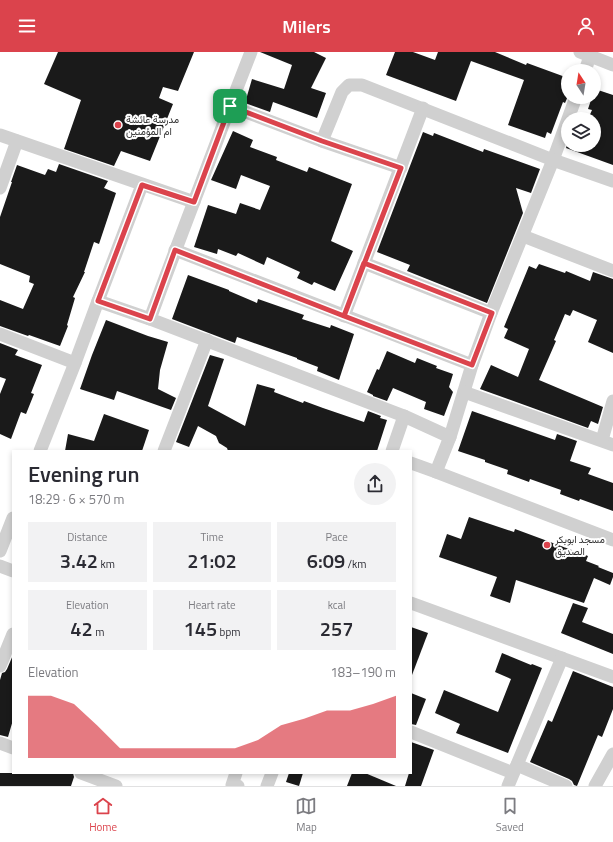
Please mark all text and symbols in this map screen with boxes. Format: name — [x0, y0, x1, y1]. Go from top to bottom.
text: Milers — [282, 13, 331, 40]
icon: menu — [16, 15, 38, 37]
icon: person — [575, 15, 597, 37]
north arrow — [561, 64, 601, 104]
map controls — [561, 64, 601, 152]
pin — [213, 89, 247, 123]
icon: arrive — [219, 95, 241, 117]
place label: مدرسة عائشة ام المؤمنين — [126, 112, 179, 139]
button: layers — [561, 112, 601, 152]
marker: مدرسة عائشة ام المؤمنين — [113, 120, 123, 130]
text: Evening run — [28, 457, 139, 491]
button: share — [354, 463, 396, 505]
text: 18:29 · 6 × 570 m — [28, 489, 124, 509]
text: Distance — [67, 529, 107, 545]
text: Time — [201, 529, 223, 545]
text: Pace — [326, 529, 348, 545]
place label: مسجد ابوبكر الصديق — [554, 532, 605, 559]
marker: مسجد ابوبكر الصديق — [542, 540, 552, 550]
text: 3.42 — [60, 545, 98, 576]
text: 21:02 — [187, 545, 237, 576]
text: 6:09 — [307, 545, 345, 576]
text: km — [98, 556, 115, 572]
text: /km — [345, 556, 367, 572]
text: Elevation — [66, 597, 109, 613]
text: Heart rate — [188, 597, 236, 613]
text: kcal — [328, 597, 346, 613]
text: 42 — [70, 613, 93, 644]
text: 145 — [184, 613, 217, 644]
text: 257 — [320, 613, 353, 644]
text: m — [93, 624, 104, 640]
text: bpm — [217, 624, 240, 640]
text: Elevation — [28, 662, 79, 682]
text: 183–190 m — [330, 662, 396, 682]
tab: Home — [89, 795, 117, 835]
tab: Map — [295, 795, 317, 835]
tab: Saved — [496, 795, 524, 835]

